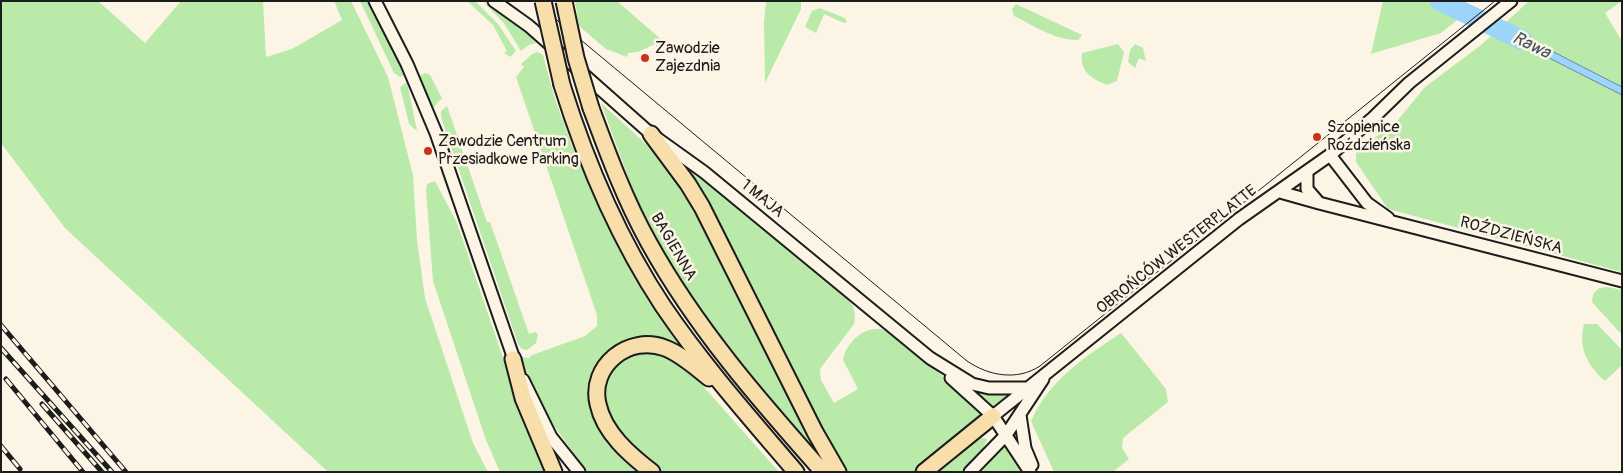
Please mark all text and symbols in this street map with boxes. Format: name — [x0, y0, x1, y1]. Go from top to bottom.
water label: Rawa — [1509, 28, 1553, 64]
place label: Zawodzie Zajezdnia — [655, 39, 720, 77]
marker: Zawodzie Zajezdnia — [639, 52, 651, 64]
place label: Szopienice Roździeńska — [1327, 118, 1411, 156]
marker: Szopienice Roździeńska — [1311, 131, 1323, 143]
place label: Zawodzie Centrum Przesiadkowe Parking — [438, 132, 579, 170]
marker: Zawodzie Centrum Przesiadkowe Parking — [422, 145, 434, 157]
street label: 1 MAJA — [737, 176, 787, 222]
street label: OBROŃCÓW WESTERPLATTE — [1093, 181, 1261, 319]
street label: BAGIENNA — [646, 210, 700, 284]
street label: ROŹDZIEŃSKA — [1458, 213, 1564, 259]

